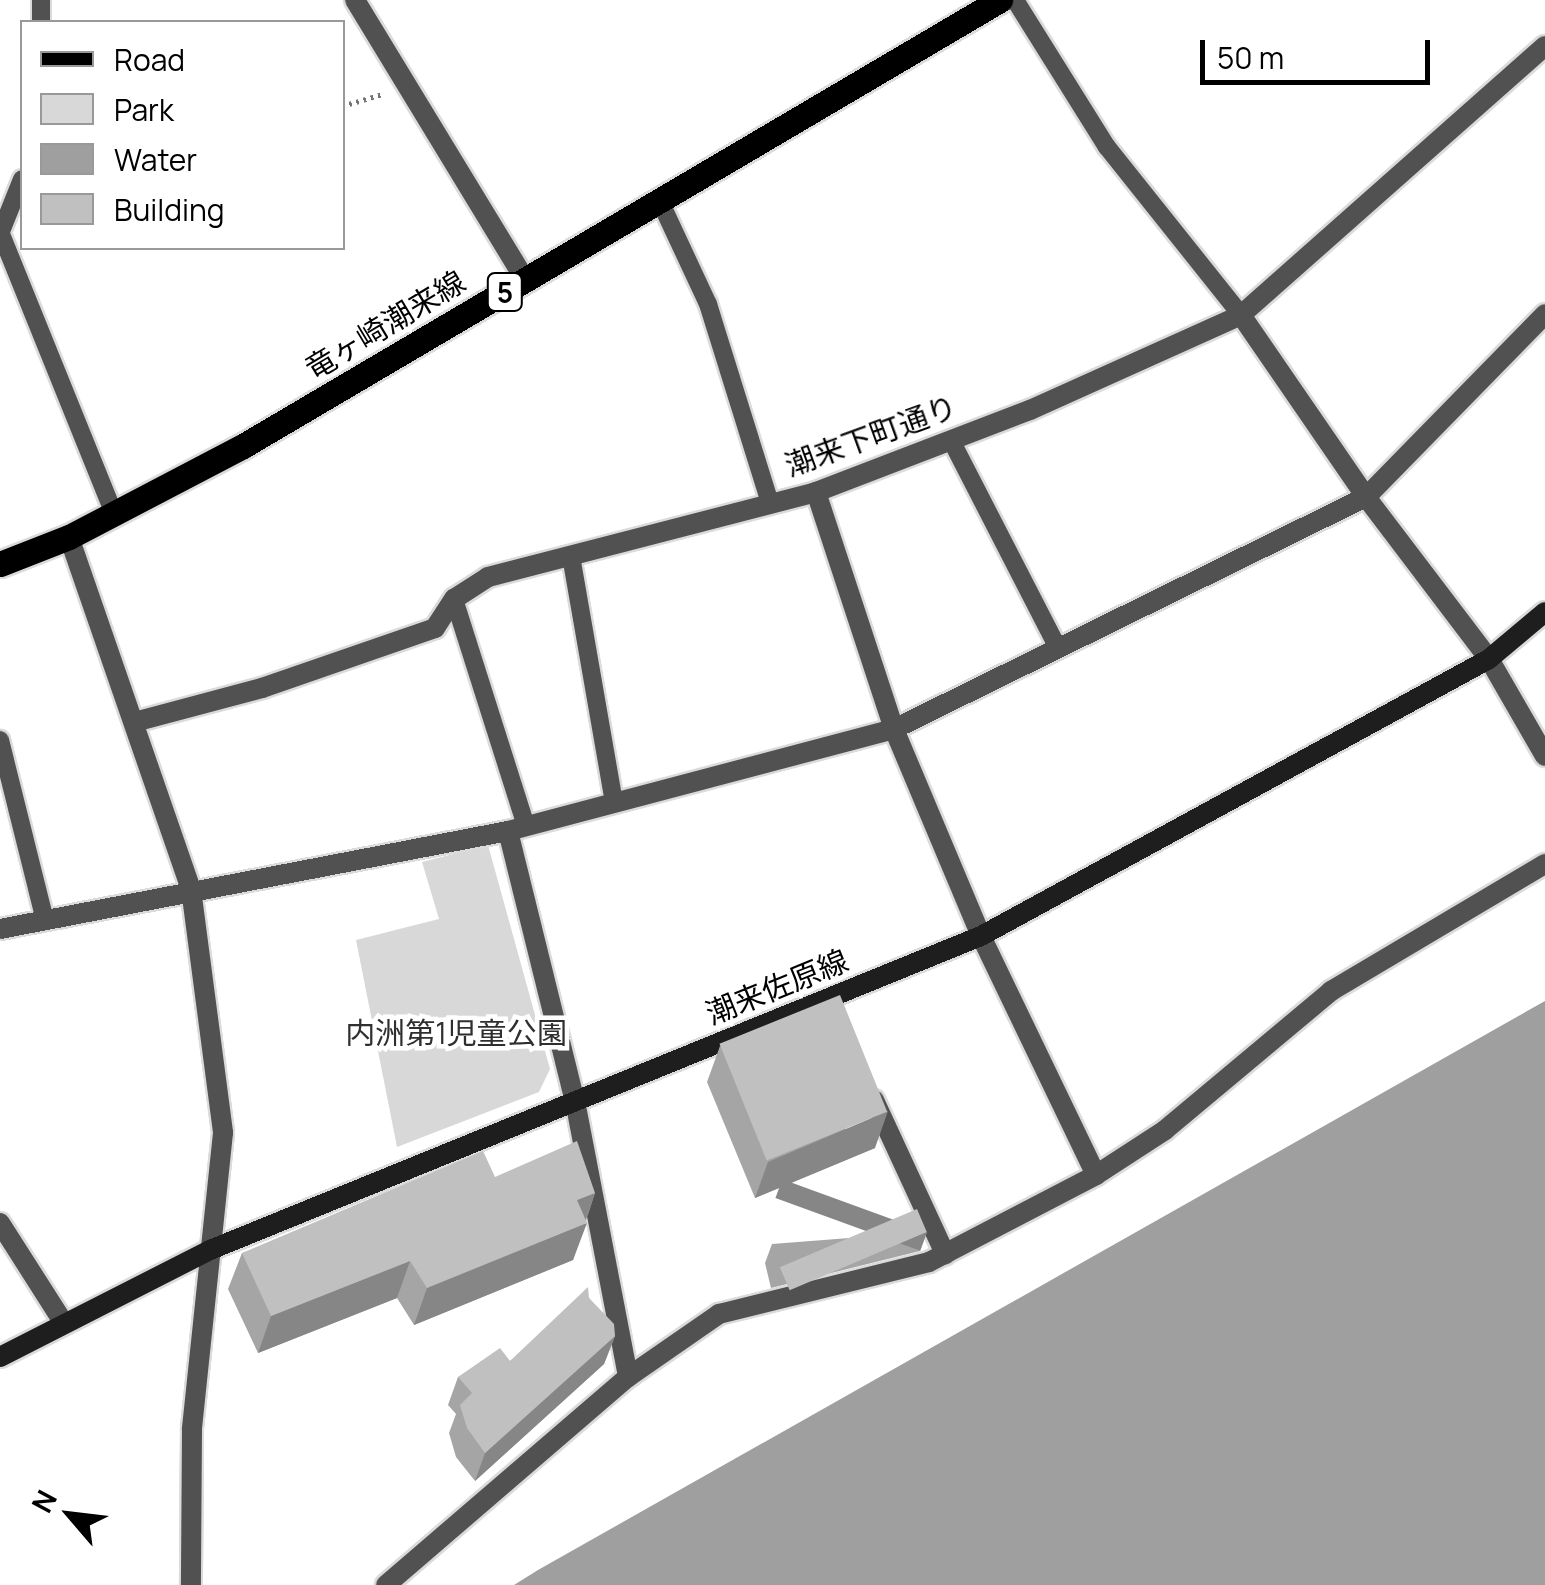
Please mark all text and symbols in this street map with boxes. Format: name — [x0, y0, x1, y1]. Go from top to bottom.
legend — [20, 20, 345, 250]
scale bar — [1205, 20, 1435, 82]
text: 50 m — [1217, 37, 1284, 78]
text: Road — [114, 39, 185, 80]
text: Park — [114, 89, 174, 130]
text: Water — [114, 139, 197, 180]
text: Building — [114, 189, 225, 230]
street label: 竜ヶ崎潮来線 — [299, 263, 471, 387]
road number: 5 — [485, 269, 525, 315]
street label: 潮来下町通り — [780, 388, 962, 484]
street label: 潮来佐原線 — [701, 942, 853, 1032]
park label: 内洲第1児童公園 — [345, 1015, 567, 1051]
north arrow — [20, 1465, 120, 1565]
text: N — [22, 1483, 65, 1519]

